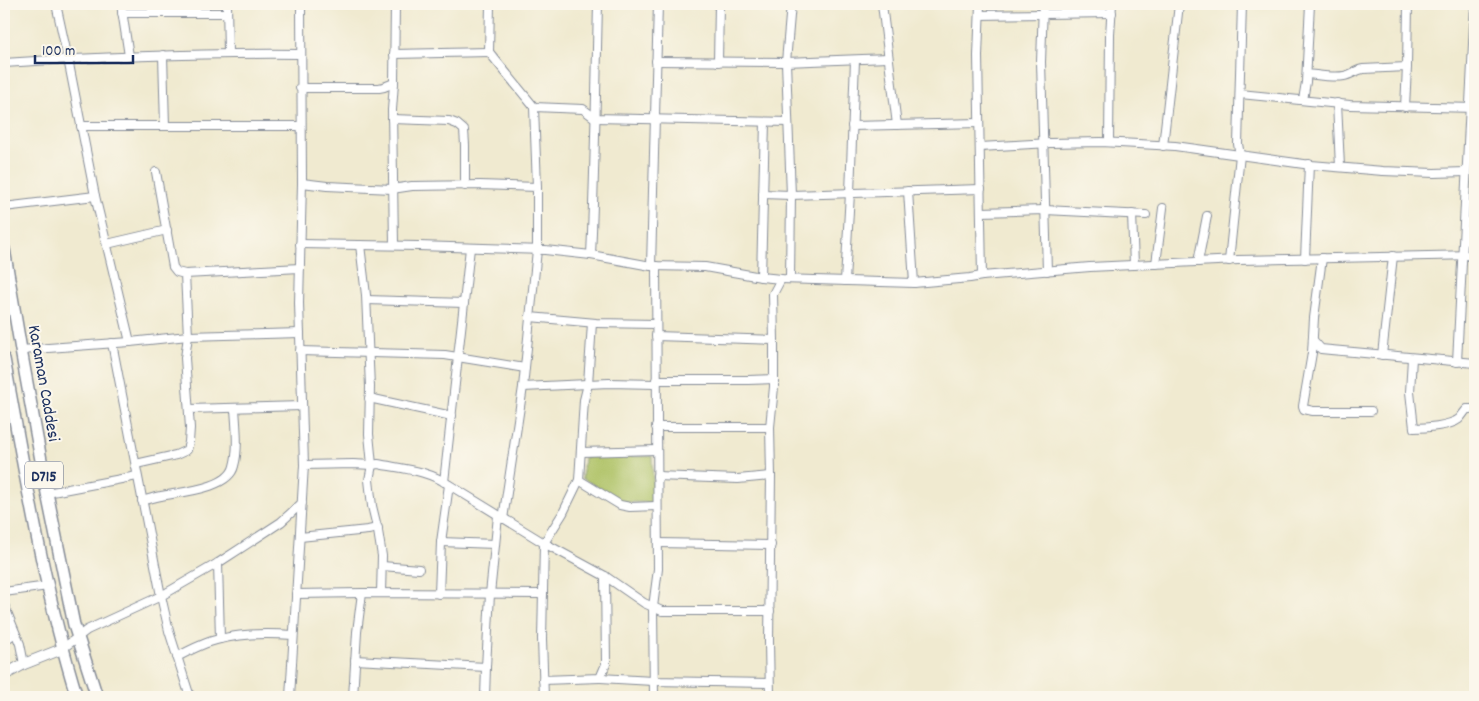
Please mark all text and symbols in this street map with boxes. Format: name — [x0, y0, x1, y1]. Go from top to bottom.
scale bar — [35, 32, 132, 64]
text: 100 m — [42, 41, 75, 63]
street label: Karaman Caddesi — [20, 323, 65, 444]
road number: D715 — [25, 462, 63, 488]

